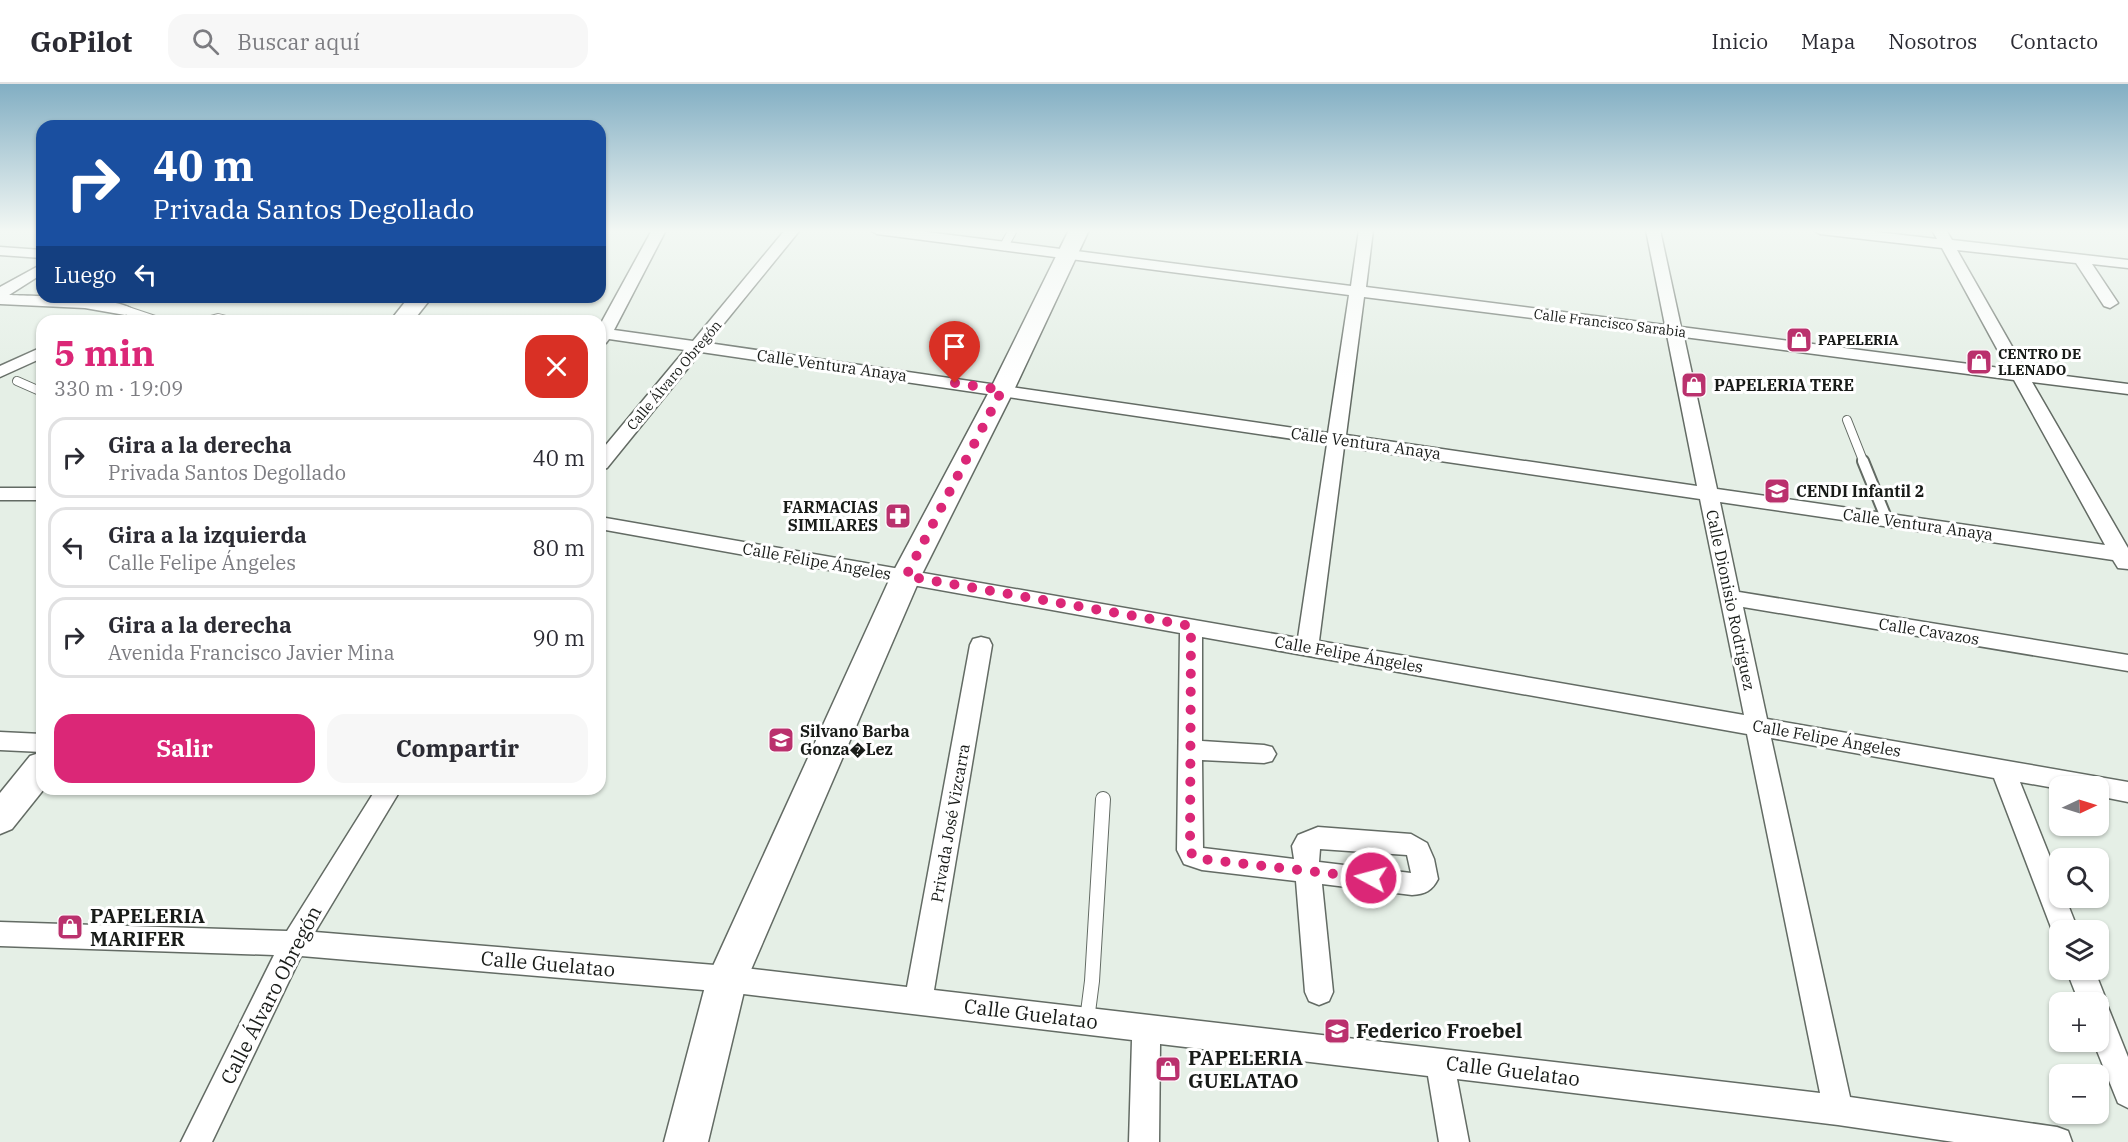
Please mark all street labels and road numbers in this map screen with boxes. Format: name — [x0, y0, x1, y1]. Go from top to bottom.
street label: Calle Francisco Sarabia — [1533, 305, 1688, 341]
street label: Calle Álvaro Obregón — [622, 316, 725, 434]
street label: Calle Ventura Anaya — [756, 345, 909, 385]
street label: Calle Ventura Anaya — [1290, 423, 1443, 463]
street label: Calle Ventura Anaya — [1842, 504, 1995, 544]
street label: Calle Dionisio Rodríguez — [1702, 508, 1760, 692]
street label: Calle Felipe Ángeles — [741, 537, 893, 584]
street label: Calle Cavazos — [1877, 613, 1981, 649]
street label: Calle Felipe Ángeles — [1273, 630, 1425, 677]
street label: Calle Felipe Ángeles — [1751, 714, 1903, 761]
street label: Privada José Vizcarra — [926, 742, 974, 904]
street label: Calle Álvaro Obregón — [214, 901, 327, 1089]
street label: Calle Guelatao — [480, 944, 616, 983]
street label: Calle Guelatao — [963, 992, 1099, 1035]
street label: Calle Guelatao — [1445, 1049, 1581, 1092]

